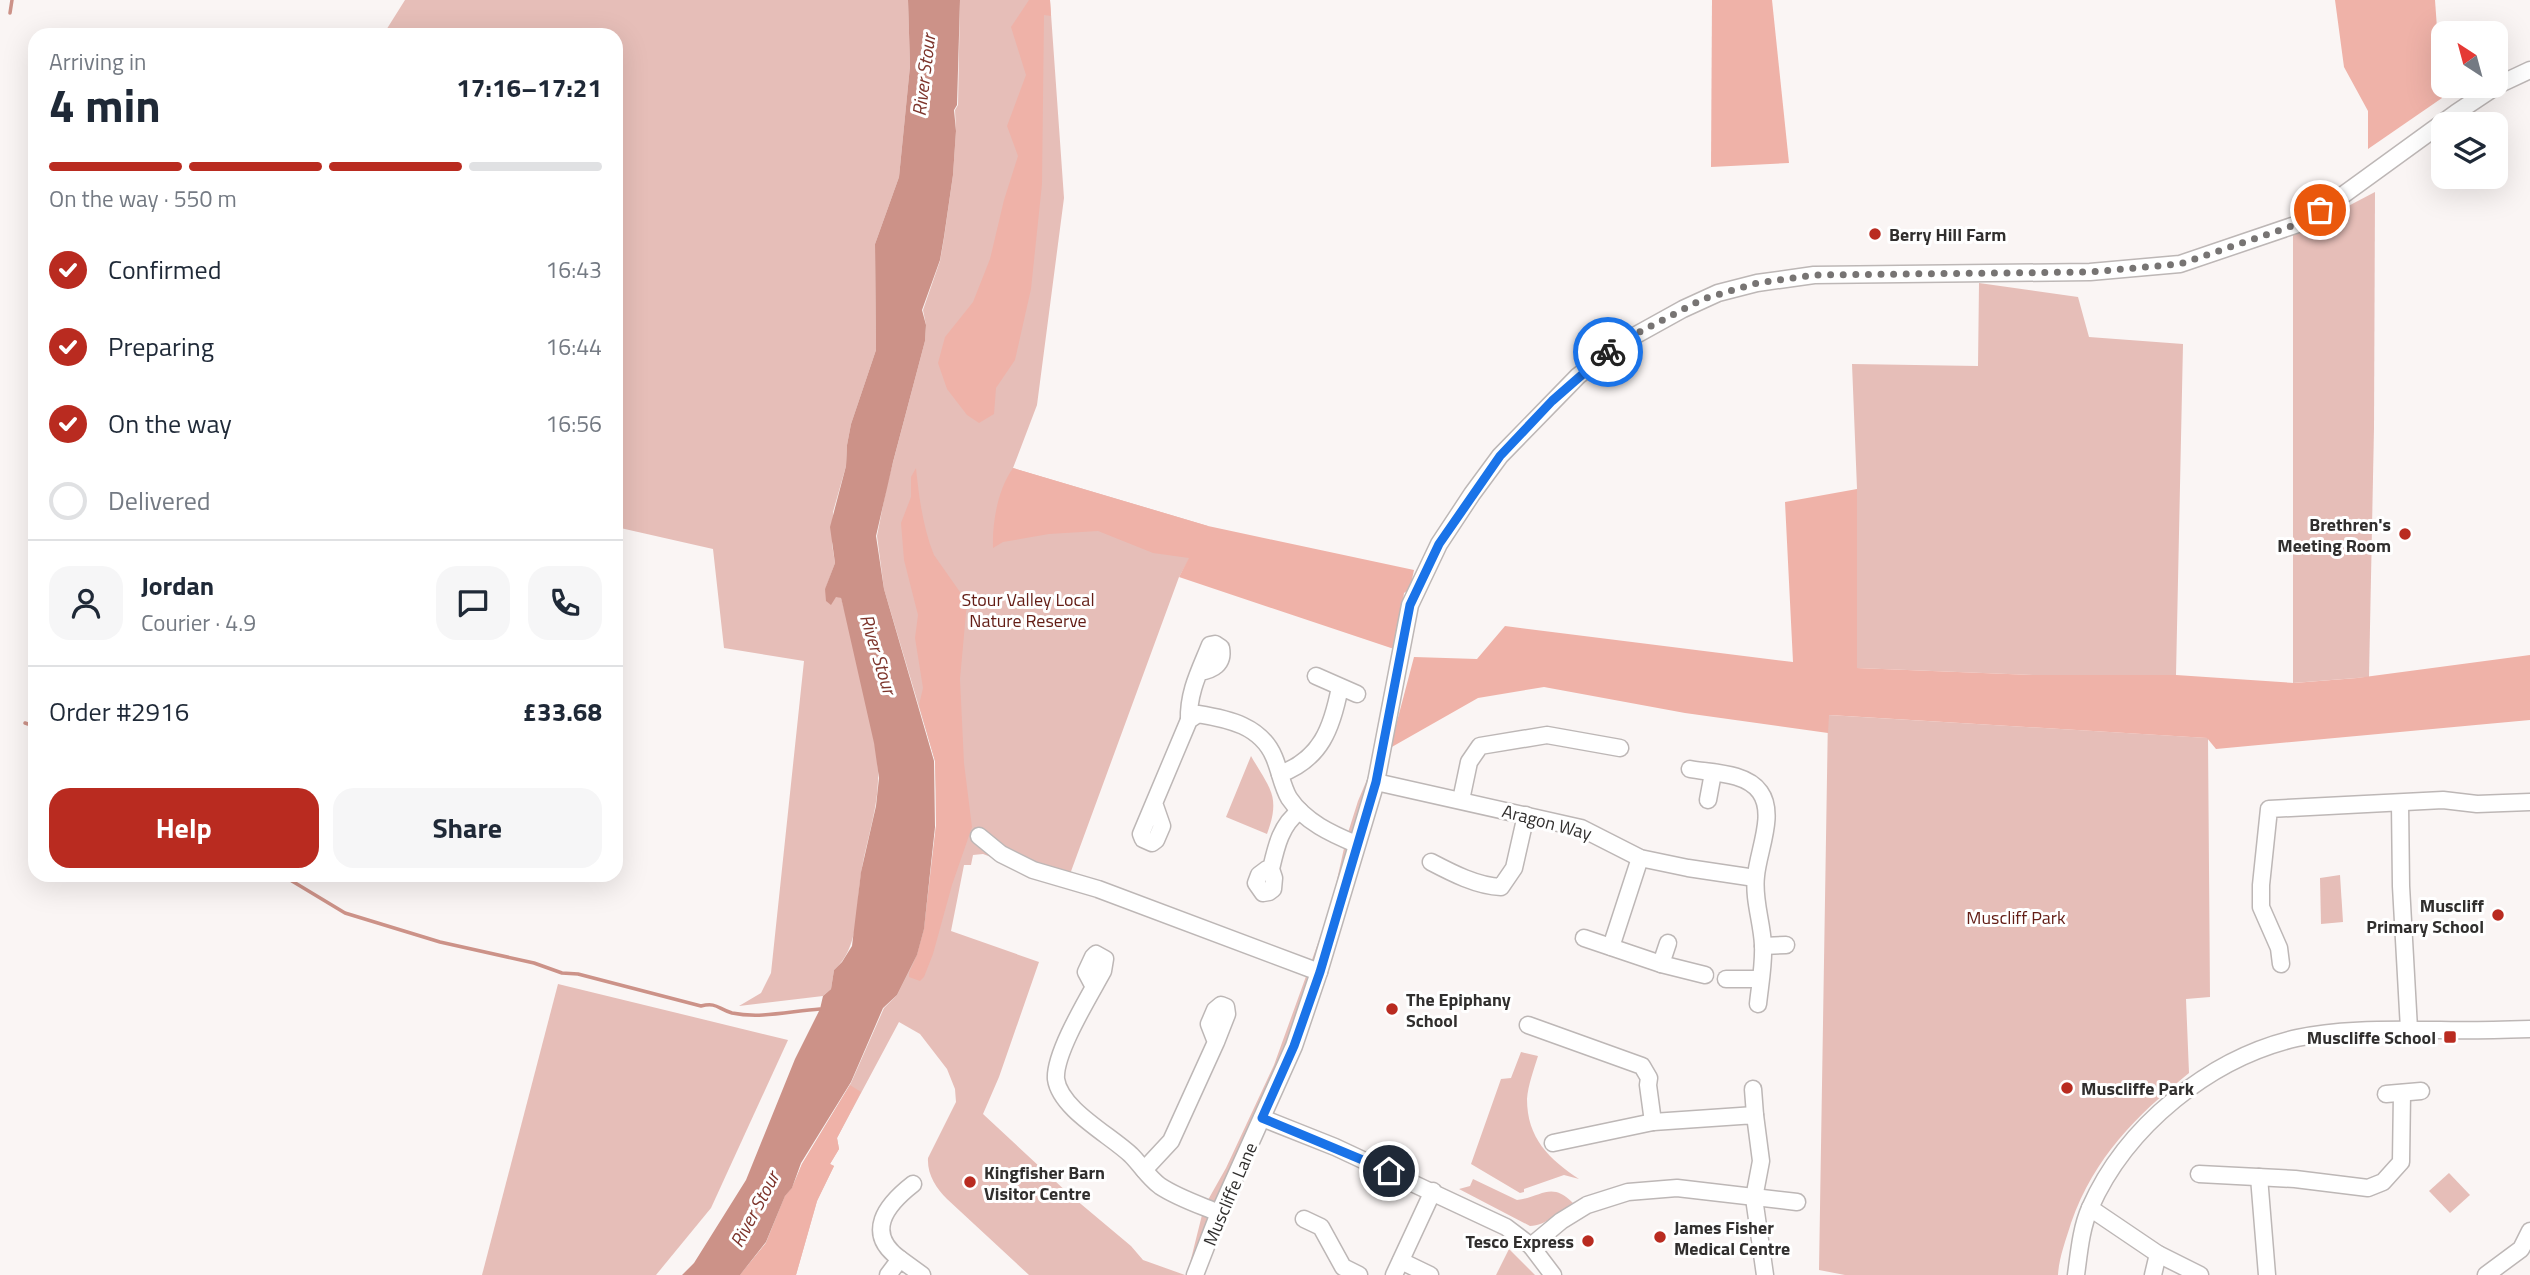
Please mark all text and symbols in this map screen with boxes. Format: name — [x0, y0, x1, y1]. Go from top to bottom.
north arrow — [2431, 21, 2508, 98]
map controls — [2431, 21, 2508, 189]
water label: River Stour — [904, 30, 943, 118]
text: Arriving in — [49, 44, 146, 79]
text: 17:16–17:21 — [456, 68, 602, 107]
text: 4 min — [49, 70, 161, 140]
button: layers — [2431, 112, 2508, 189]
pin — [2290, 180, 2350, 240]
text: On the way · 550 m — [49, 181, 237, 216]
icon: bag — [2301, 191, 2339, 229]
place label: Berry Hill Farm — [1889, 221, 2006, 248]
marker: Berry Hill Farm — [1867, 226, 1883, 242]
text: Confirmed — [108, 250, 222, 289]
icon: check — [49, 251, 87, 289]
text: 16:43 — [545, 252, 602, 287]
courier — [1573, 317, 1643, 387]
text: Preparing — [108, 327, 214, 366]
icon: check — [49, 328, 87, 366]
text: 16:44 — [545, 329, 602, 364]
icon: bike — [1589, 333, 1627, 371]
text: On the way — [108, 404, 232, 443]
icon: check — [49, 405, 87, 443]
text: 16:56 — [545, 406, 602, 441]
text: Delivered — [108, 481, 211, 520]
place label: Brethren's Meeting Room — [2277, 511, 2391, 559]
marker: Brethren's Meeting Room — [2397, 526, 2413, 542]
button: person — [49, 566, 123, 640]
text: Jordan — [141, 566, 214, 605]
button: chat — [436, 566, 510, 640]
button: phone — [528, 566, 602, 640]
park label: Stour Valley Local Nature Reserve — [961, 586, 1095, 634]
text: Courier · 4.9 — [141, 605, 256, 640]
water label: River Stour — [853, 610, 905, 699]
text: Order #2916 — [49, 692, 189, 731]
text: £33.68 — [523, 692, 602, 731]
button: Help — [49, 788, 319, 868]
button: Share — [333, 788, 602, 868]
street label: Aragon Way — [1499, 797, 1595, 847]
place label: Muscliff Primary School — [2366, 892, 2485, 940]
park label: Muscliff Park — [1966, 904, 2066, 931]
marker: Muscliff Primary School — [2490, 907, 2506, 923]
place label: The Epiphany School — [1406, 986, 1511, 1034]
marker: The Epiphany School — [1384, 1001, 1400, 1017]
place label: Muscliffe School — [2307, 1024, 2436, 1051]
marker: Muscliffe School — [2442, 1029, 2458, 1045]
place label: Muscliffe Park — [2081, 1075, 2195, 1102]
marker: Muscliffe Park — [2059, 1080, 2075, 1096]
street label: Muscliffe Lane — [1196, 1138, 1264, 1250]
pin — [1359, 1141, 1419, 1201]
icon: home — [1370, 1152, 1408, 1190]
place label: Kingfisher Barn Visitor Centre — [984, 1159, 1105, 1207]
water label: River Stour — [722, 1164, 787, 1252]
marker: Kingfisher Barn Visitor Centre — [962, 1174, 978, 1190]
place label: James Fisher Medical Centre — [1674, 1214, 1790, 1262]
place label: Tesco Express — [1465, 1228, 1574, 1255]
marker: James Fisher Medical Centre — [1652, 1229, 1668, 1245]
marker: Tesco Express — [1580, 1233, 1596, 1249]

